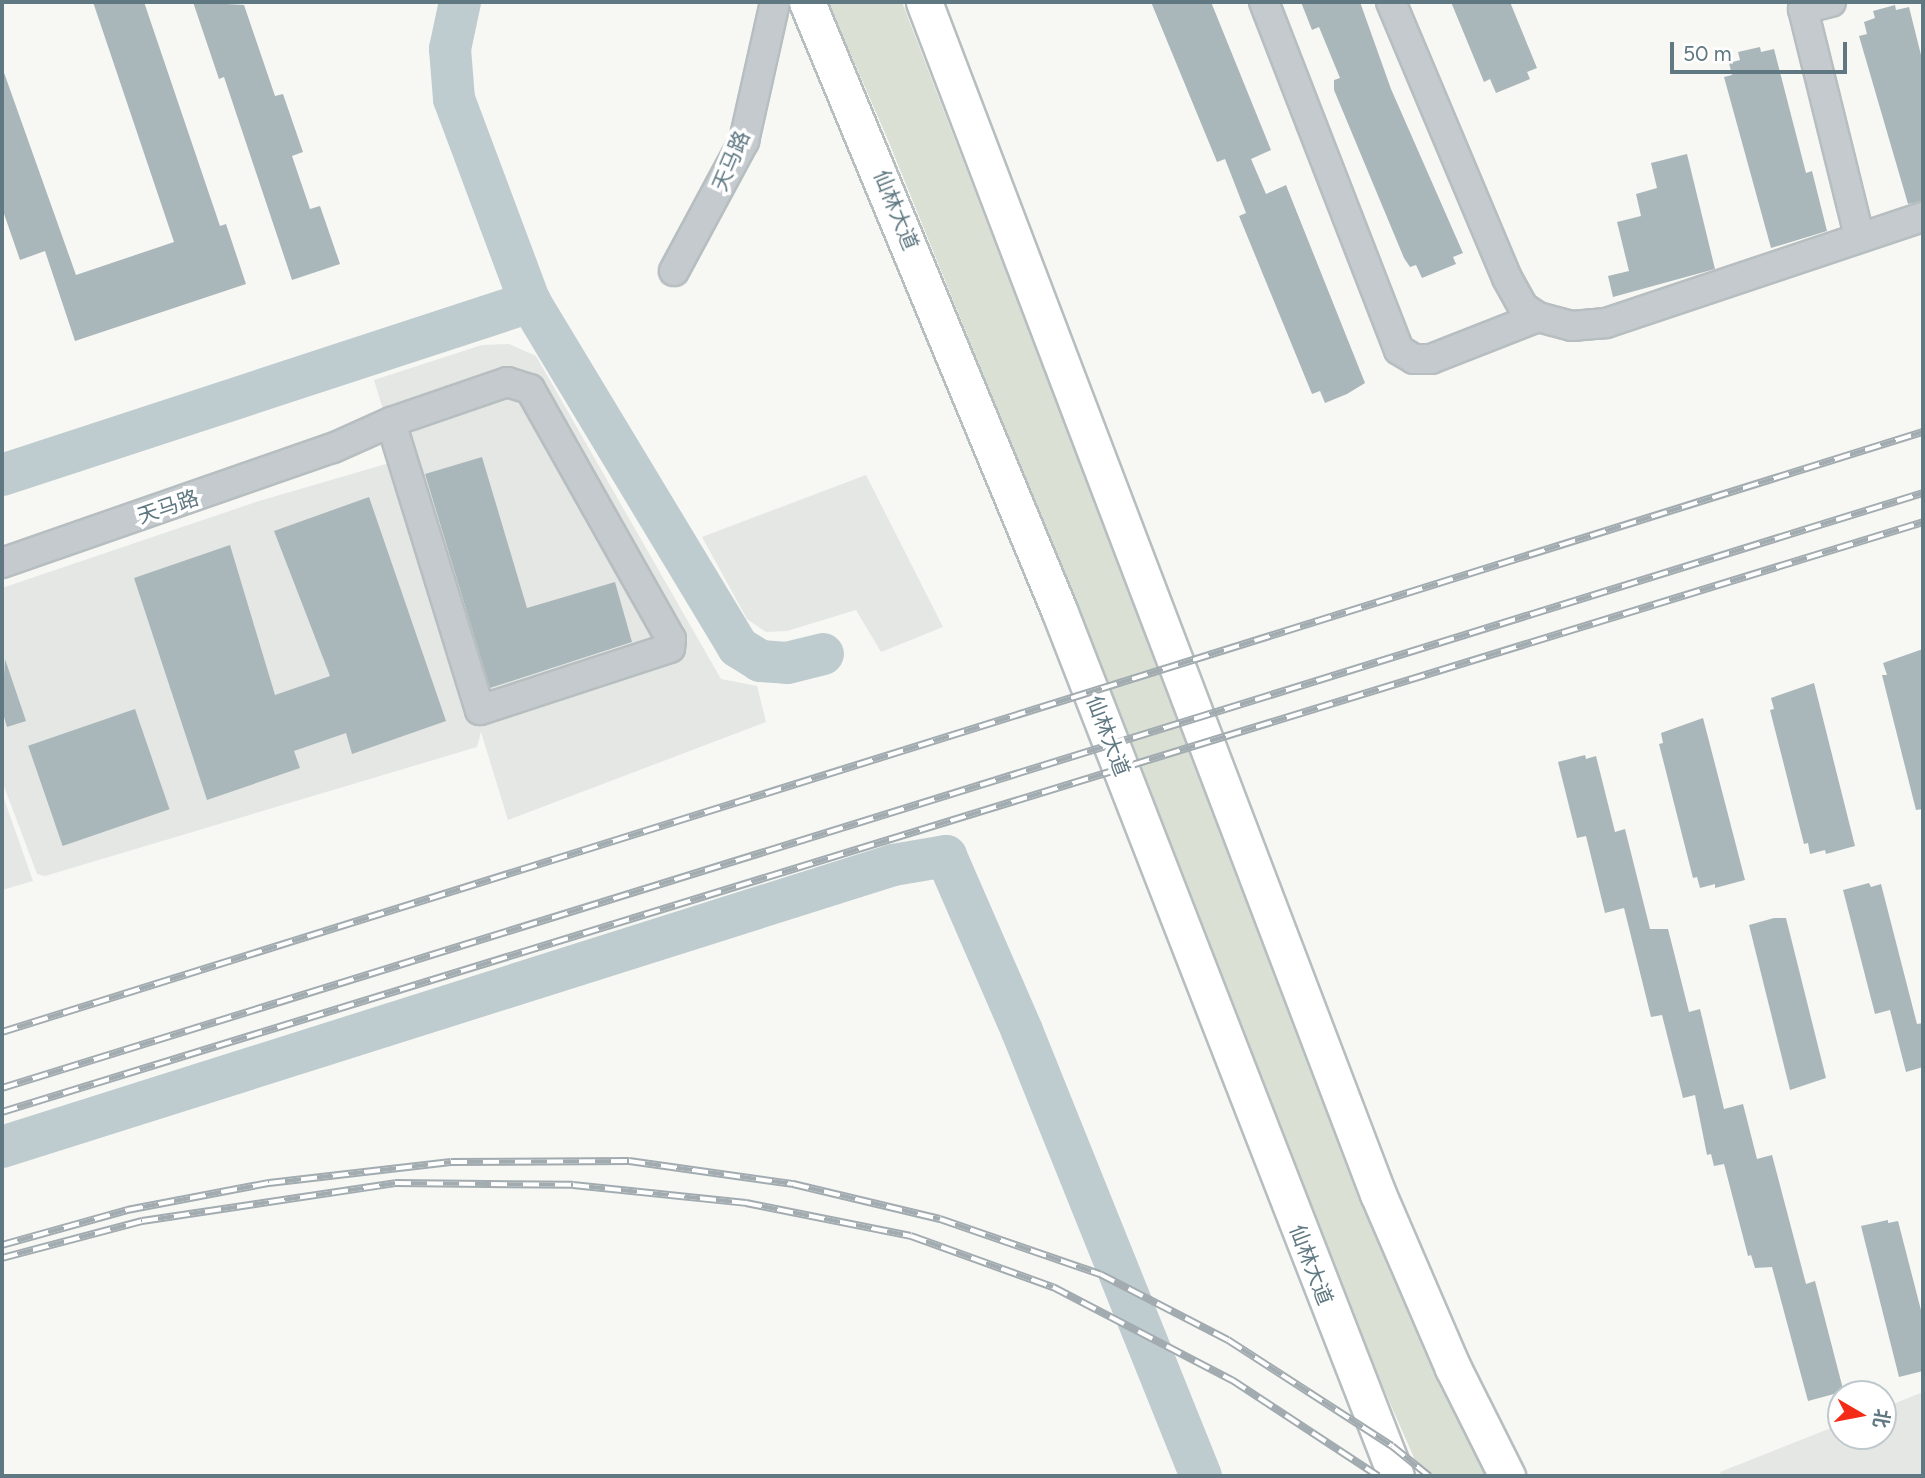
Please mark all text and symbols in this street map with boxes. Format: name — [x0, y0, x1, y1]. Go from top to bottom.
scale bar — [1673, 28, 1850, 72]
text: 50 m — [1683, 41, 1732, 66]
street label: 天马路 — [707, 127, 755, 195]
street label: 仙林大道 — [869, 166, 923, 254]
street label: 天马路 — [134, 485, 202, 529]
street label: 仙林大道 — [1081, 692, 1135, 780]
street label: 仙林大道 — [1284, 1221, 1338, 1309]
north arrow — [1827, 1380, 1897, 1450]
text: 北 — [1868, 1407, 1894, 1430]

